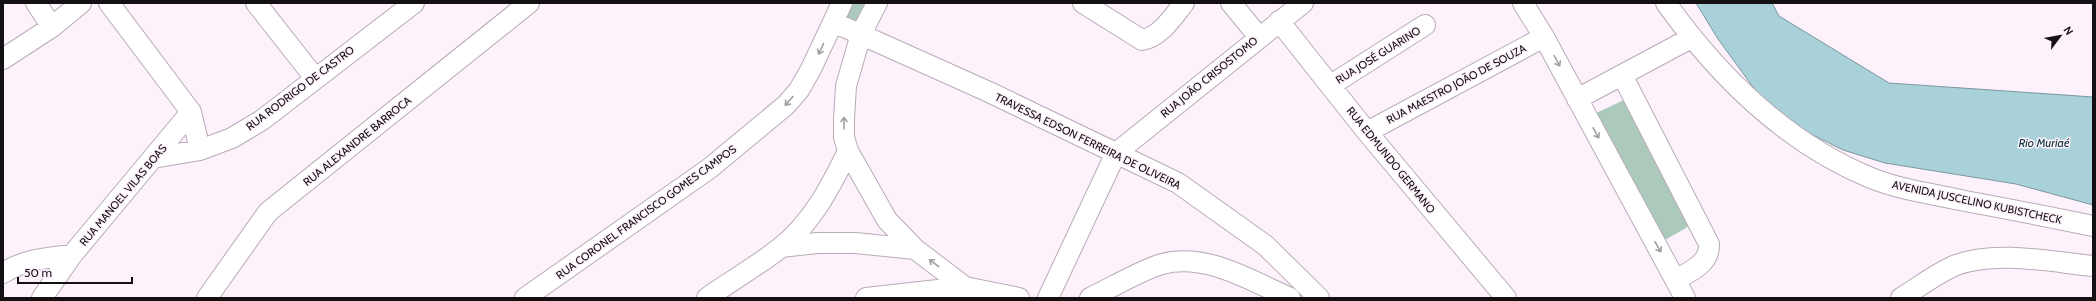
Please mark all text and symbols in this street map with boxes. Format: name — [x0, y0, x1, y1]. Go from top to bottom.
north arrow — [2040, 16, 2080, 56]
street label: RUA JOSÉ GUARINO — [1333, 23, 1424, 87]
text: N — [2060, 24, 2076, 38]
street label: RUA JOÃO CRISOSTOMO — [1157, 33, 1261, 121]
street label: RUA MAESTRO JOÃO DE SOUZA — [1384, 41, 1528, 127]
street label: RUA RODRIGO DE CASTRO — [243, 42, 357, 133]
one-way arrow — [817, 43, 824, 55]
one-way arrow — [1554, 55, 1561, 67]
street label: TRAVESSA EDSON FERREIRA DE OLIVEIRA — [993, 90, 1183, 192]
street label: RUA ALEXANDRE BARROCA — [300, 93, 414, 189]
one-way arrow — [785, 96, 794, 107]
street label: RUA EDMUNDO GERMANO — [1344, 104, 1439, 217]
one-way arrow — [840, 117, 848, 130]
one-way arrow — [1592, 127, 1600, 139]
water label: Rio Muriaé — [2019, 135, 2070, 150]
street label: RUA MANOEL VILAS BOAS — [76, 141, 170, 249]
street label: RUA CORONEL FRANCISCO GOMES CAMPOS — [553, 142, 739, 282]
street label: AVENIDA JUSCELINO KUBISTCHECK — [1891, 177, 2064, 227]
one-way arrow — [1655, 241, 1662, 253]
scale bar — [18, 259, 132, 285]
one-way arrow — [929, 259, 940, 268]
text: 50 m — [24, 265, 52, 280]

